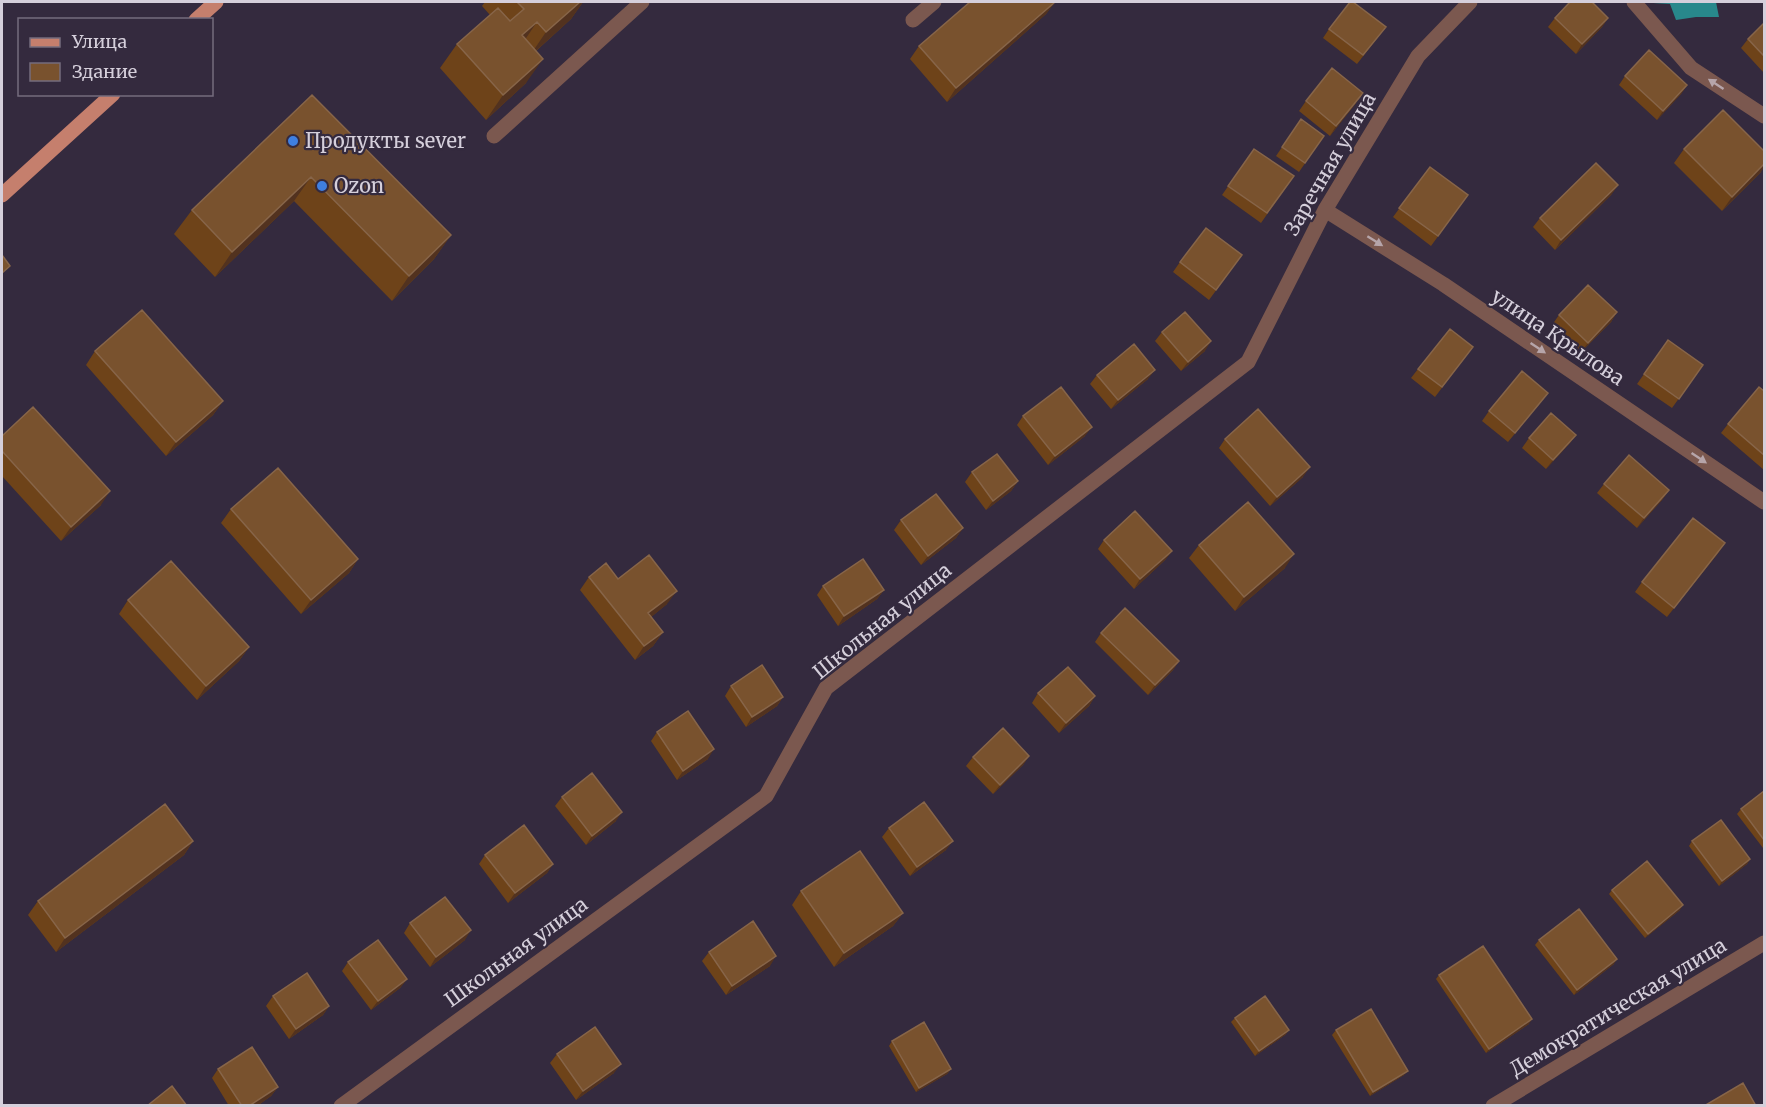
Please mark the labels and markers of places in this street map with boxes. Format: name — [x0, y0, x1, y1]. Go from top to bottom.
place label: Продукты sever — [305, 128, 466, 153]
marker: Продукты sever — [286, 134, 300, 148]
place label: Ozon — [334, 173, 384, 198]
marker: Ozon — [315, 179, 329, 193]

